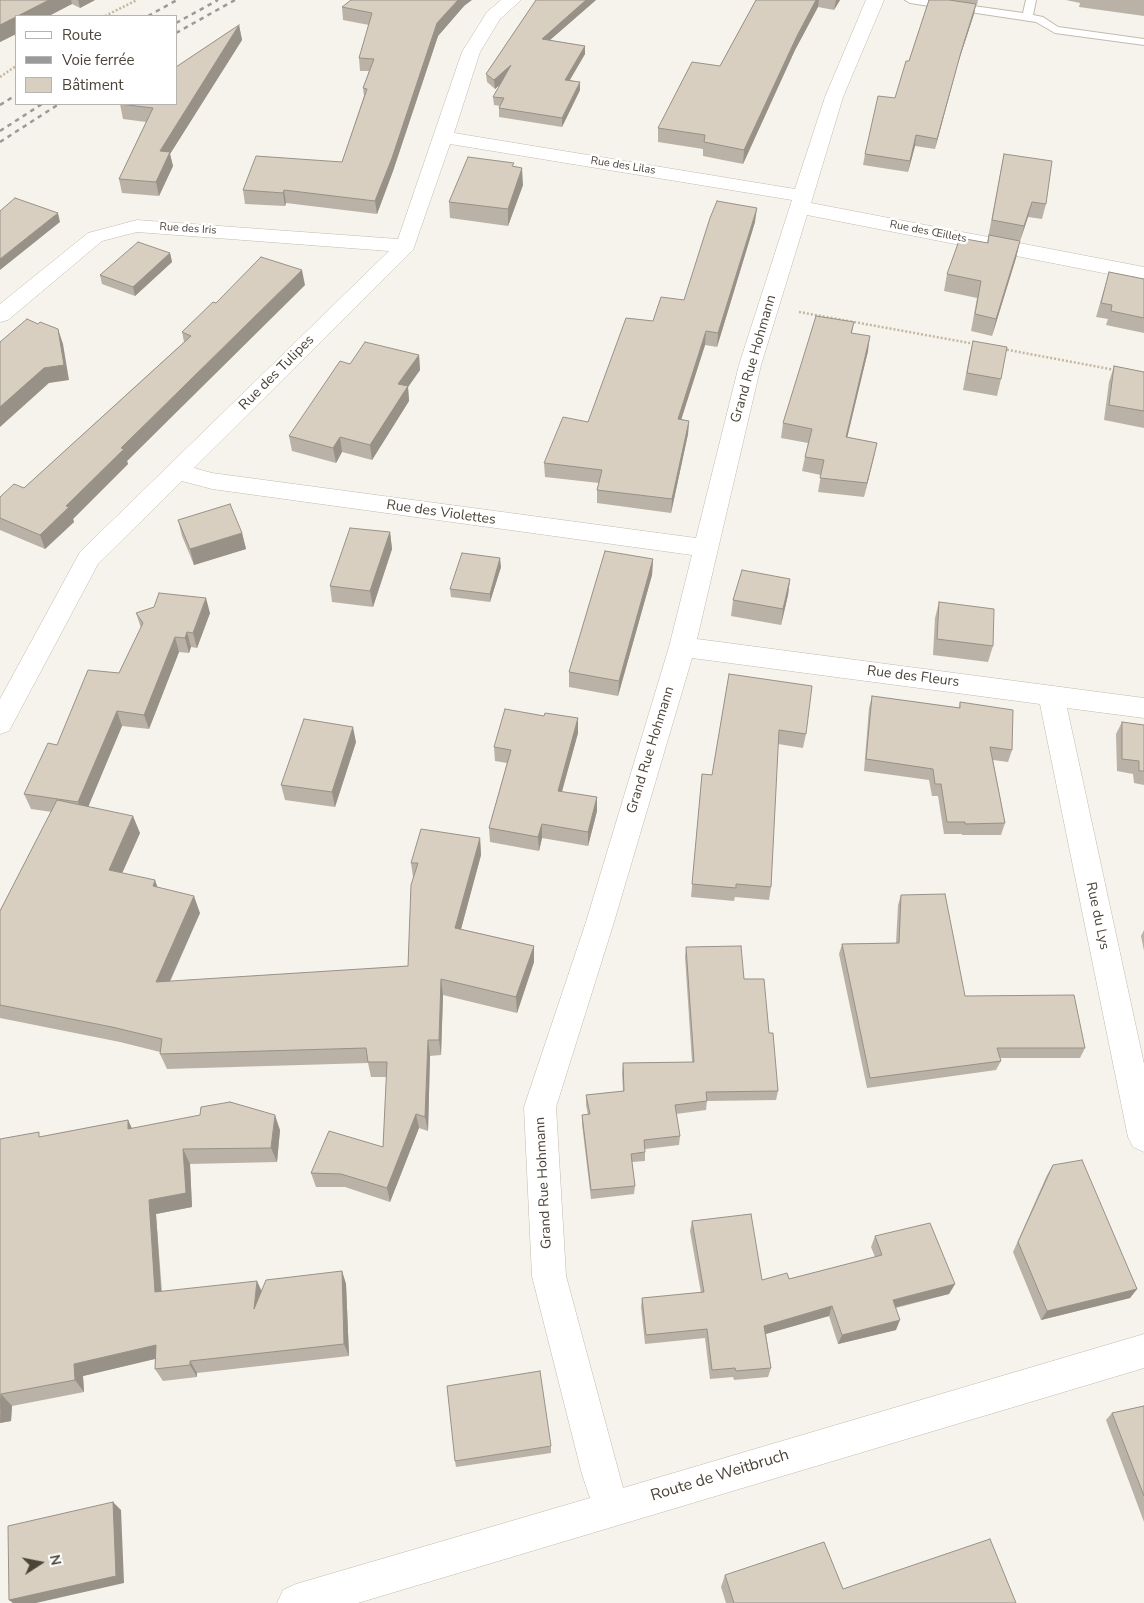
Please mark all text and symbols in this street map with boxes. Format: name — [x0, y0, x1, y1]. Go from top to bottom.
legend — [15, 15, 178, 105]
text: Route — [62, 25, 102, 45]
text: Voie ferrée — [62, 50, 134, 70]
text: Bâtiment — [62, 75, 123, 95]
street label: Rue des Lilas — [590, 154, 656, 178]
street label: Rue des Œillets — [888, 218, 968, 246]
street label: Rue des Iris — [159, 220, 217, 238]
street label: Grand Rue Hohmann — [728, 293, 780, 425]
street label: Rue des Tulipes — [236, 332, 318, 414]
street label: Rue des Violettes — [385, 497, 497, 529]
street label: Rue des Fleurs — [866, 663, 960, 691]
street label: Grand Rue Hohmann — [624, 684, 678, 816]
street label: Rue du Lys — [1082, 881, 1112, 951]
street label: Grand Rue Hohmann — [532, 1117, 556, 1249]
street label: Route de Weitbruch — [649, 1446, 791, 1506]
north arrow — [15, 1538, 65, 1588]
text: N — [45, 1553, 66, 1567]

